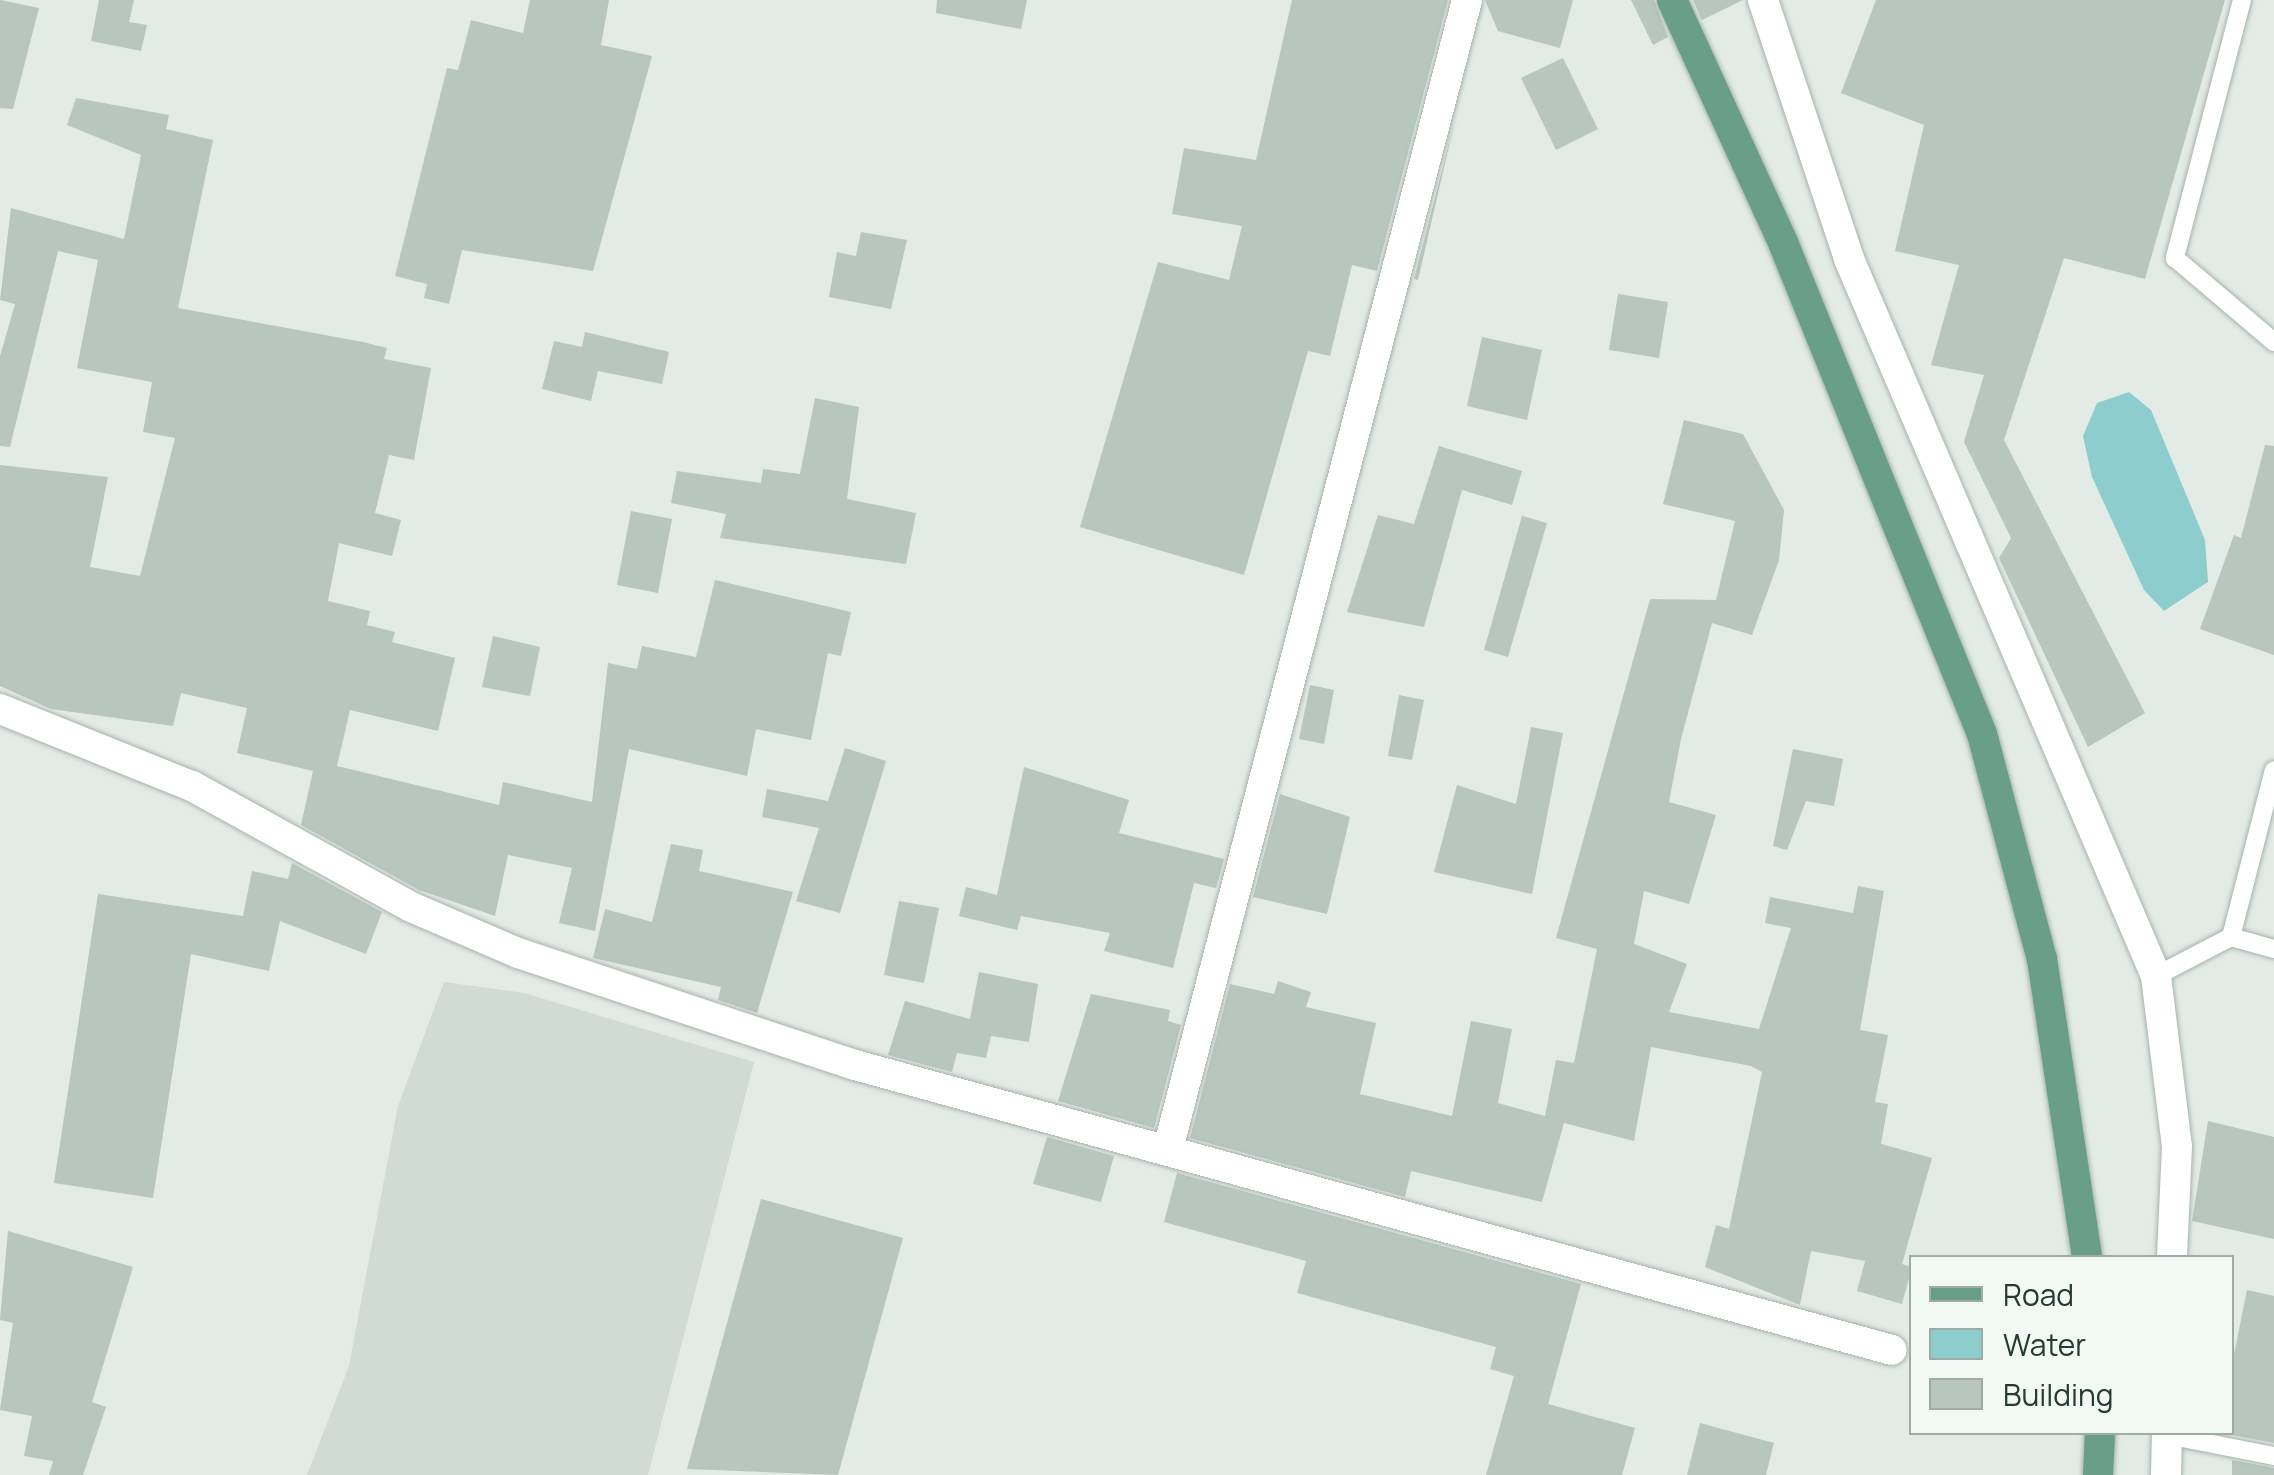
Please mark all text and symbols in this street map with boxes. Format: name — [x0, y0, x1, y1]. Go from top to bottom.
legend — [1909, 1255, 2234, 1435]
text: Road — [2003, 1274, 2074, 1315]
text: Water — [2003, 1324, 2086, 1365]
text: Building — [2003, 1374, 2114, 1415]

